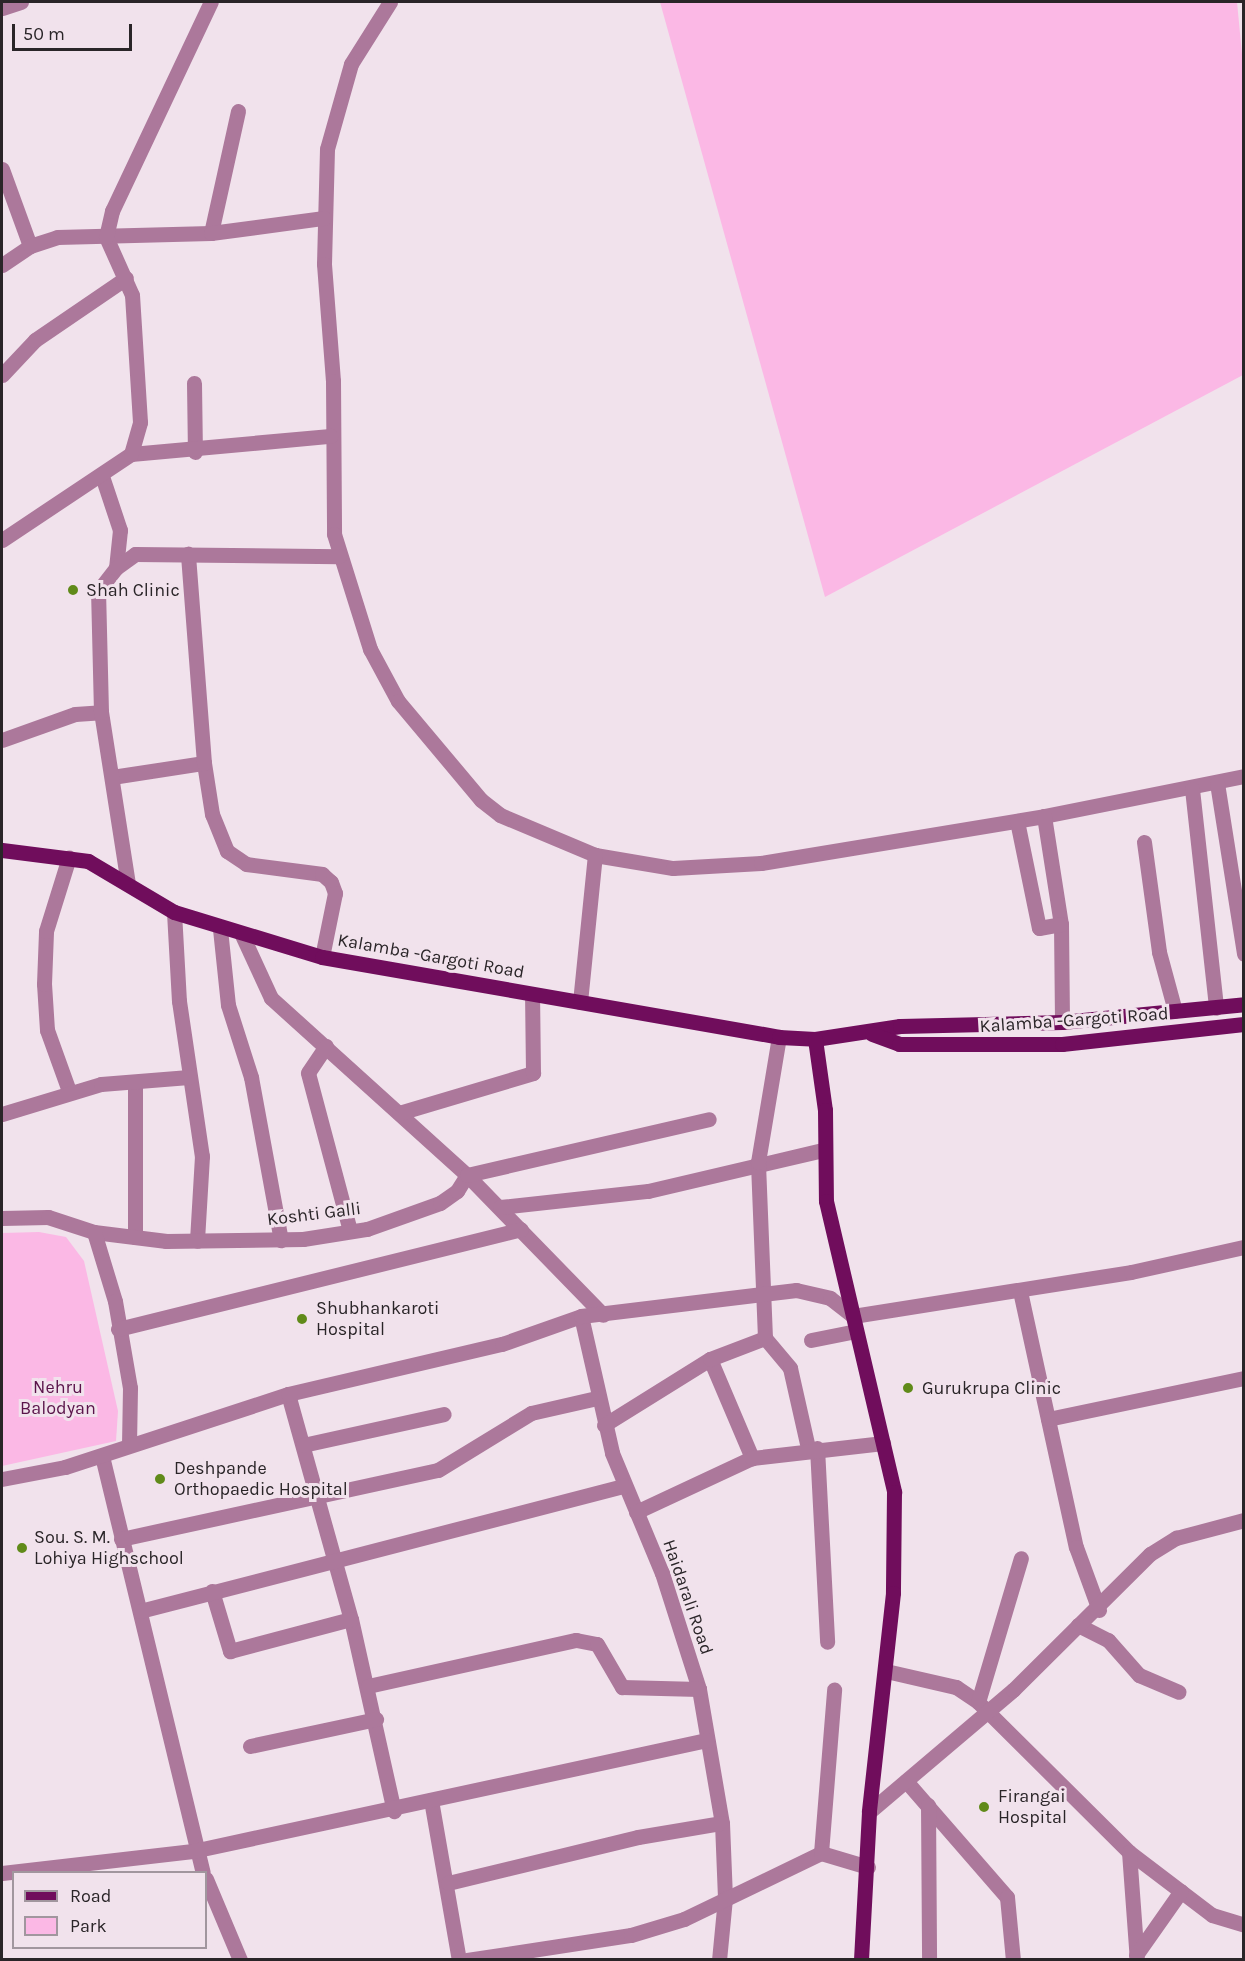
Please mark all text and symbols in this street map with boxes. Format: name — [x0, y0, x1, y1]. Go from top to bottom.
scale bar — [15, 12, 135, 50]
text: 50 m — [23, 23, 65, 45]
place label: Shah Clinic — [86, 579, 180, 601]
marker: Shah Clinic — [64, 581, 82, 599]
street label: Kalamba -Gargoti Road — [336, 929, 526, 983]
street label: Kalamba -Gargoti Road — [979, 1003, 1169, 1037]
street label: Koshti Galli — [266, 1198, 362, 1230]
place label: Shubhankaroti Hospital — [316, 1298, 439, 1340]
marker: Shubhankaroti Hospital — [293, 1310, 311, 1328]
park label: Nehru Balodyan — [20, 1377, 96, 1420]
place label: Gurukrupa Clinic — [922, 1377, 1061, 1399]
marker: Gurukrupa Clinic — [899, 1379, 917, 1397]
place label: Deshpande Orthopaedic Hospital — [174, 1458, 348, 1500]
marker: Deshpande Orthopaedic Hospital — [151, 1470, 169, 1488]
place label: Sou. S. M. Lohiya Highschool — [34, 1527, 184, 1570]
street label: Haidarali Road — [658, 1537, 718, 1657]
marker: Sou. S. M. Lohiya Highschool — [15, 1541, 29, 1555]
place label: Firangai Hospital — [998, 1786, 1067, 1828]
marker: Firangai Hospital — [975, 1798, 993, 1816]
legend — [12, 1871, 207, 1949]
text: Road — [70, 1885, 111, 1907]
text: Park — [70, 1915, 107, 1937]

